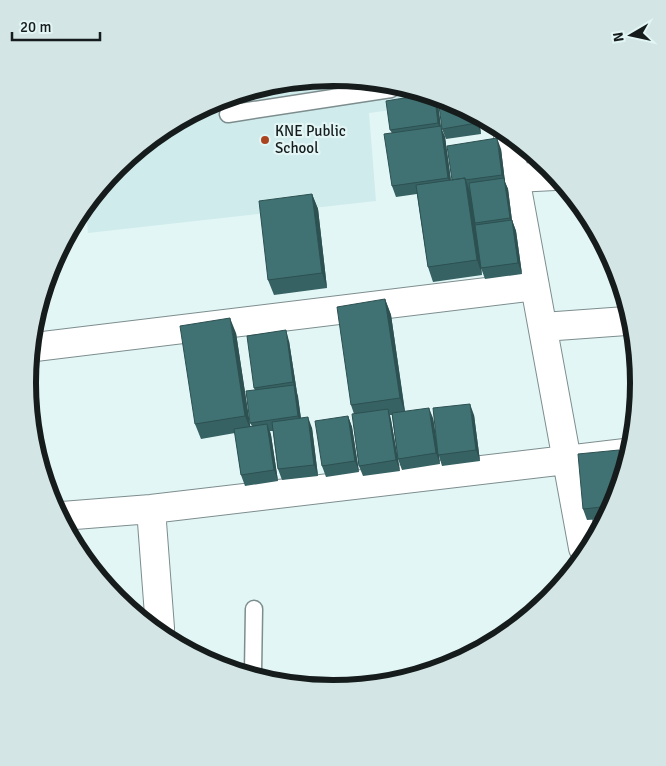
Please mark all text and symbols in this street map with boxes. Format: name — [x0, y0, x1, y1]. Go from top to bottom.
scale bar — [12, 10, 100, 42]
north arrow — [606, 10, 656, 60]
text: 20 m — [20, 18, 51, 36]
text: N — [609, 31, 628, 43]
place label: KNE Public School — [275, 122, 346, 157]
marker: KNE Public School — [259, 134, 271, 146]

